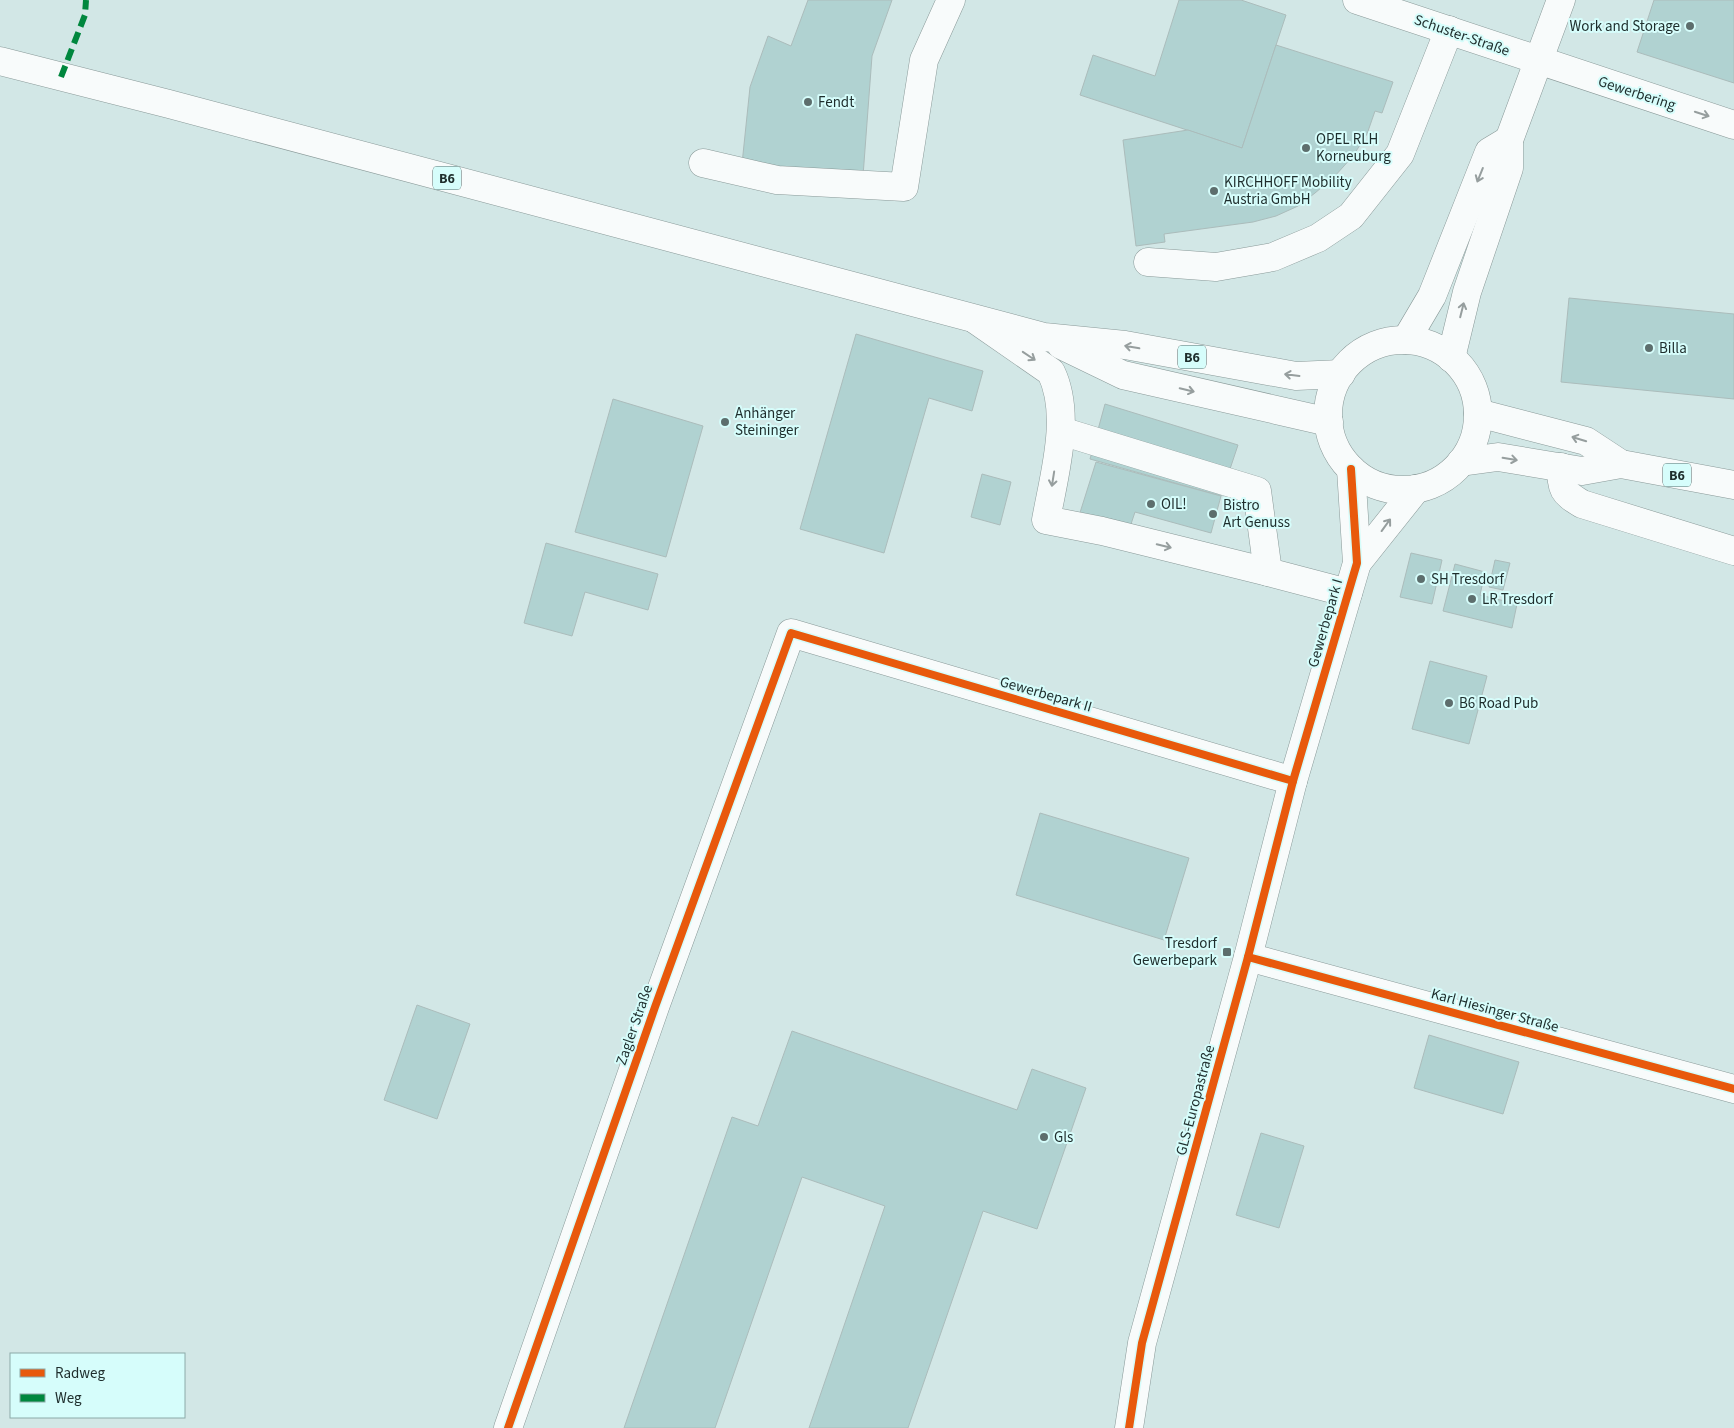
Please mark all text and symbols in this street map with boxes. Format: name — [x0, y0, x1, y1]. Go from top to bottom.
street label: Schuster-Straße — [1411, 9, 1513, 62]
place label: Work and Storage — [1570, 16, 1680, 37]
marker: Work and Storage — [1684, 20, 1696, 32]
street label: Gewerbering — [1595, 71, 1679, 116]
place label: Fendt — [818, 92, 854, 113]
marker: Fendt — [802, 96, 814, 108]
one-way arrow — [1694, 110, 1709, 119]
place label: OPEL RLH Korneuburg — [1316, 129, 1391, 167]
marker: OPEL RLH Korneuburg — [1300, 142, 1312, 154]
road number: B6 — [433, 167, 461, 190]
one-way arrow — [1475, 167, 1484, 183]
place label: KIRCHHOFF Mobility Austria GmbH — [1224, 172, 1352, 210]
marker: KIRCHHOFF Mobility Austria GmbH — [1208, 185, 1220, 197]
one-way arrow — [1458, 303, 1467, 319]
place label: Billa — [1659, 338, 1687, 359]
one-way arrow — [1125, 341, 1141, 351]
marker: Billa — [1643, 342, 1655, 354]
road number: B6 — [1178, 346, 1206, 368]
one-way arrow — [1022, 351, 1036, 361]
one-way arrow — [1284, 370, 1300, 380]
one-way arrow — [1179, 386, 1195, 395]
place label: Anhänger Steininger — [735, 403, 800, 441]
marker: Anhänger Steininger — [719, 416, 731, 428]
one-way arrow — [1572, 434, 1588, 444]
one-way arrow — [1501, 454, 1517, 464]
road number: B6 — [1663, 464, 1691, 486]
one-way arrow — [1048, 470, 1058, 486]
place label: OIL! — [1161, 494, 1187, 515]
place label: Bistro Art Genuss — [1223, 495, 1290, 533]
marker: OIL! — [1145, 498, 1157, 510]
marker: Bistro Art Genuss — [1207, 508, 1219, 520]
one-way arrow — [1381, 518, 1391, 532]
one-way arrow — [1155, 542, 1171, 551]
place label: SH Tresdorf — [1431, 569, 1505, 590]
marker: SH Tresdorf — [1415, 573, 1427, 585]
street label: Gewerbepark I — [1303, 576, 1348, 670]
place label: LR Tresdorf — [1482, 589, 1554, 610]
marker: LR Tresdorf — [1466, 593, 1478, 605]
street label: Gewerbepark II — [997, 671, 1094, 718]
place label: B6 Road Pub — [1459, 693, 1538, 714]
marker: B6 Road Pub — [1443, 697, 1455, 709]
place label: Tresdorf Gewerbepark — [1133, 933, 1218, 971]
marker: Tresdorf Gewerbepark — [1221, 946, 1233, 958]
street label: Zagler Straße — [611, 982, 658, 1068]
street label: Karl Hiesinger Straße — [1429, 983, 1561, 1038]
street label: GLS-Europastraße — [1171, 1043, 1220, 1158]
place label: Gls — [1054, 1127, 1073, 1148]
marker: Gls — [1038, 1131, 1050, 1143]
legend — [10, 1353, 185, 1418]
text: Radweg — [55, 1363, 105, 1384]
text: Weg — [55, 1388, 82, 1409]

